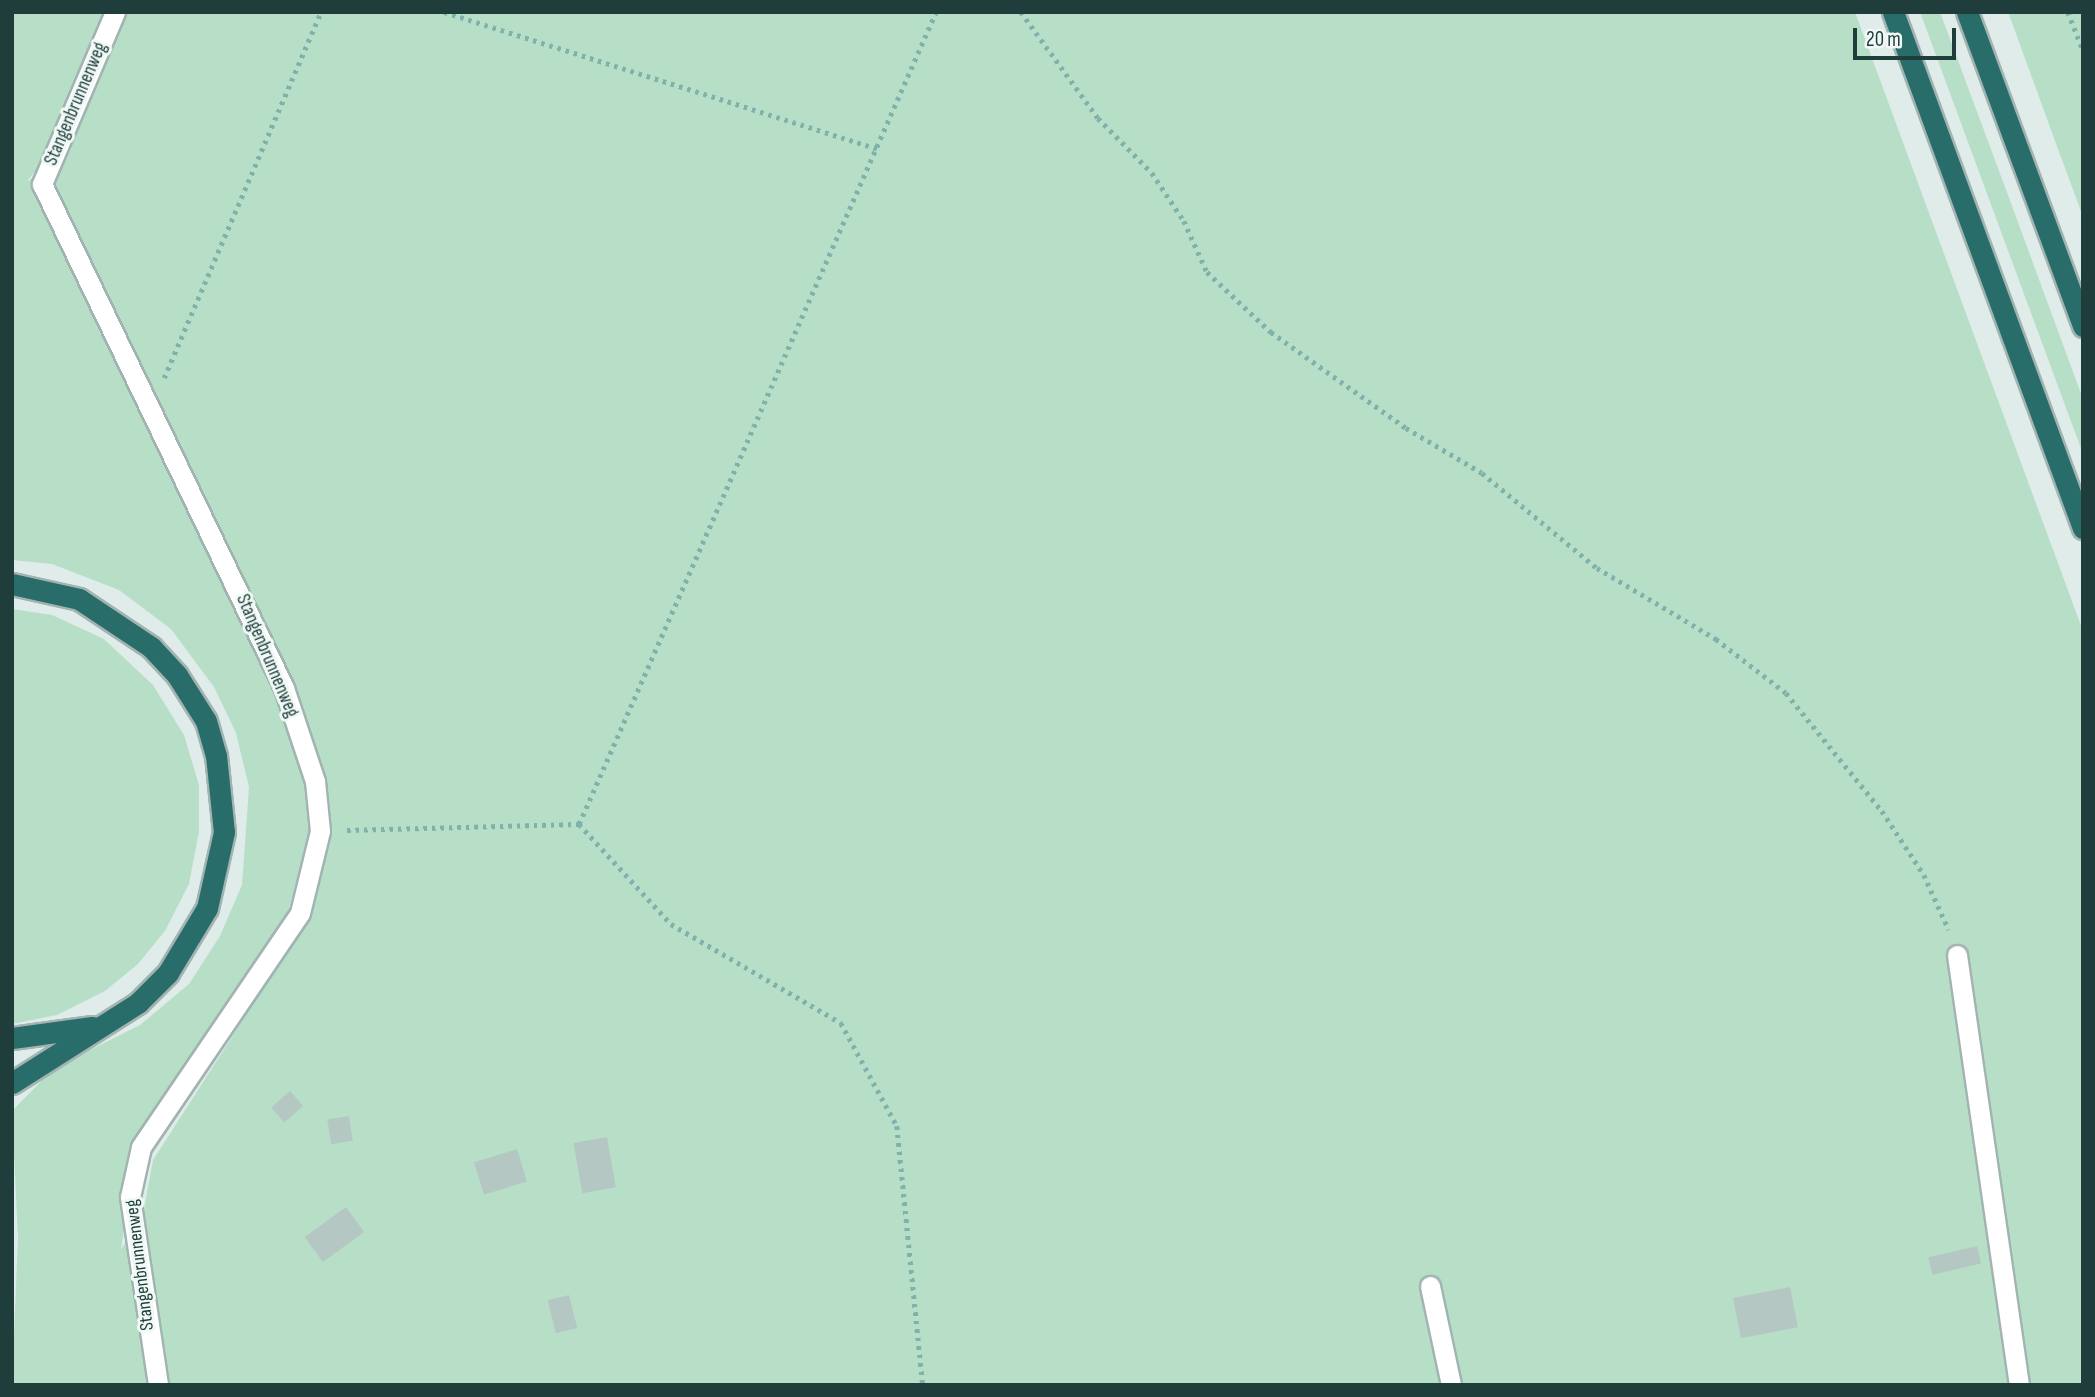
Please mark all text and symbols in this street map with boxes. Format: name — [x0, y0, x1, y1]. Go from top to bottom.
scale bar — [1857, 14, 1960, 58]
text: 20 m — [1866, 27, 1901, 52]
street label: Stangenbrunnenweg — [40, 39, 112, 169]
street label: Stangenbrunnenweg — [231, 591, 303, 721]
street label: Stangenbrunnenweg — [121, 1198, 159, 1332]

